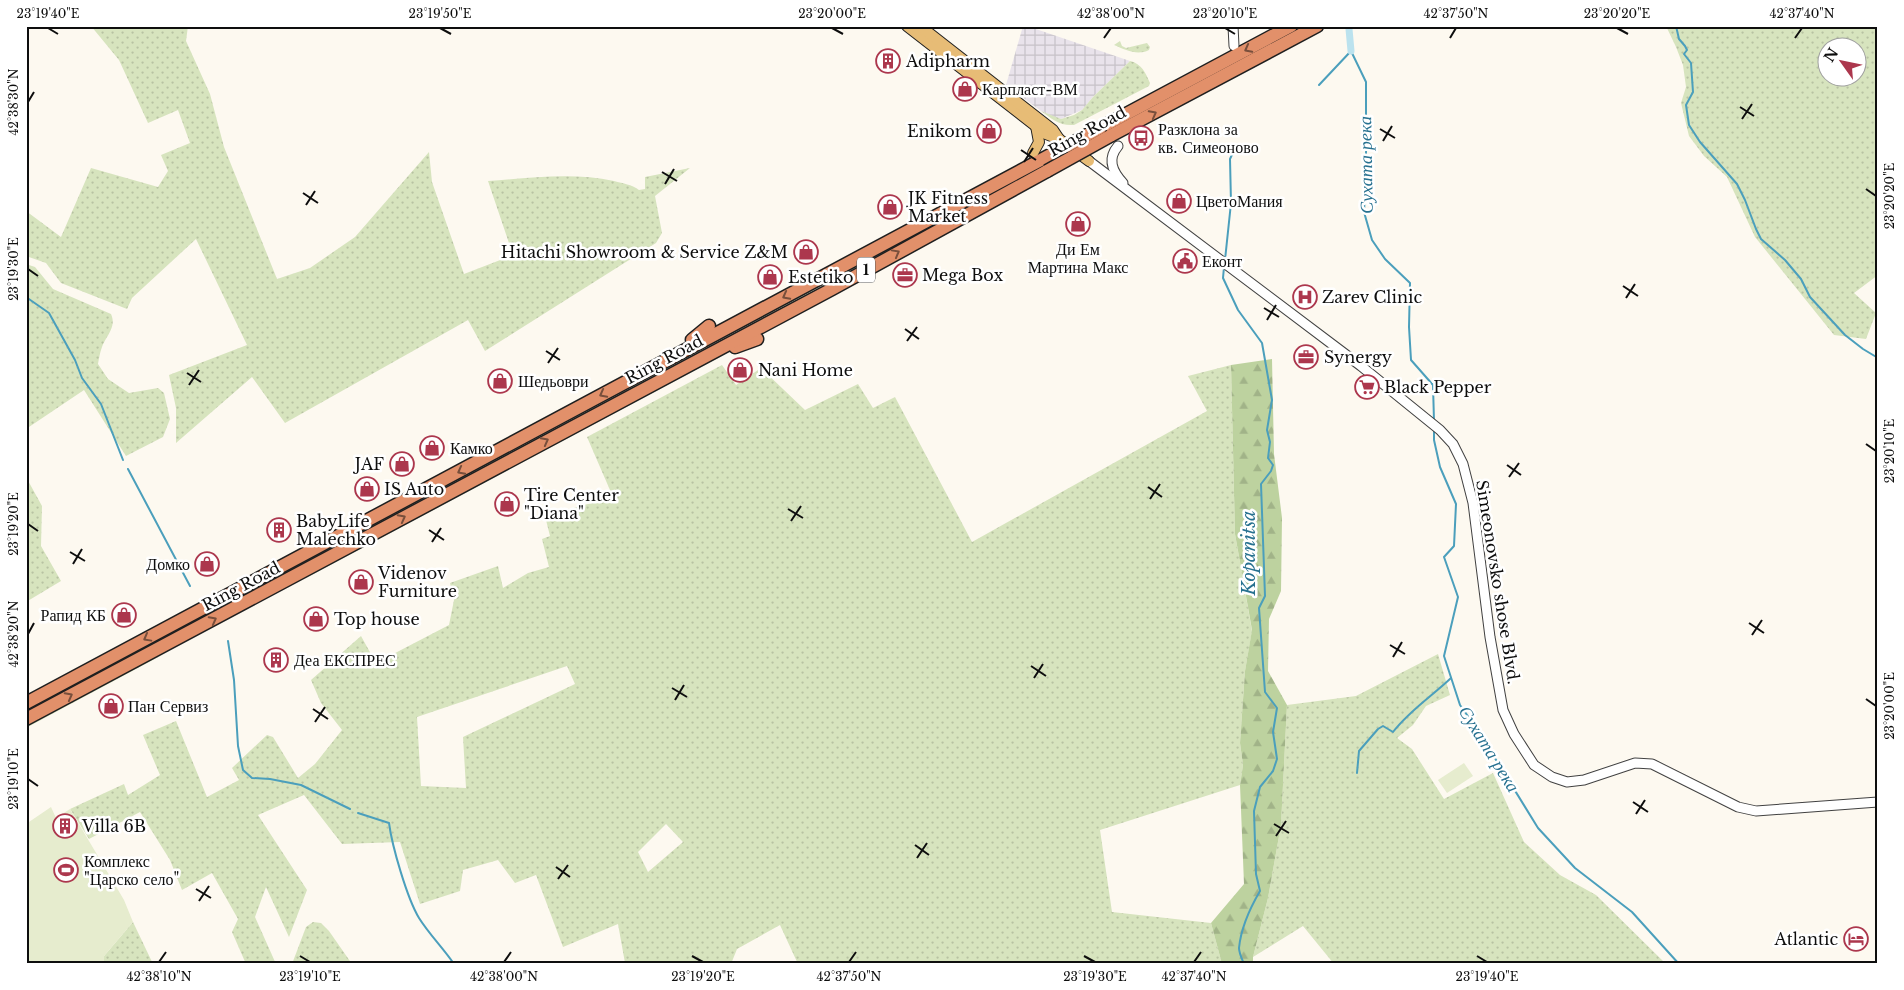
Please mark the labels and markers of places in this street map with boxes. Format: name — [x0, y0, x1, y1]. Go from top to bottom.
building icon: Adipharm — [875, 48, 901, 74]
place label: Adipharm — [905, 51, 990, 71]
shop icon: Карпласт-ВМ — [952, 76, 978, 102]
place label: Карпласт-ВМ — [982, 79, 1078, 99]
shop icon: Enikom — [976, 118, 1002, 144]
place label: Разклона за кв. Симеоново — [1158, 119, 1259, 157]
place label: Enikom — [907, 121, 972, 141]
bus stop icon: Разклона за кв. Симеоново — [1128, 125, 1154, 151]
place label: JK Fitness Market — [906, 188, 988, 226]
shop icon: ЦветоМания — [1166, 188, 1192, 214]
place label: ЦветоМания — [1196, 191, 1283, 211]
shop icon: JK Fitness Market — [877, 194, 903, 220]
shop icon: Ди Ем Мартина Макс — [1065, 211, 1091, 237]
shop icon: Hitachi Showroom & Service Z&M — [793, 239, 819, 265]
place label: Ди Ем Мартина Макс — [1028, 239, 1128, 277]
place label: Hitachi Showroom & Service Z&M — [501, 242, 788, 262]
public building icon: Еконт — [1172, 248, 1198, 274]
place label: Еконт — [1202, 251, 1242, 271]
office icon: Mega Box — [892, 262, 918, 288]
shop icon: Estetiko — [757, 264, 783, 290]
place label: Mega Box — [922, 265, 1003, 285]
place label: Estetiko — [788, 267, 853, 287]
hospital icon: Zarev Clinic — [1292, 284, 1318, 310]
place label: Zarev Clinic — [1322, 287, 1422, 307]
office icon: Synergy — [1293, 344, 1319, 370]
place label: Synergy — [1324, 347, 1393, 367]
shop icon: Nani Home — [727, 357, 753, 383]
place label: Nani Home — [758, 360, 853, 380]
shop icon: Шедьоври — [487, 368, 513, 394]
place label: Шедьоври — [518, 371, 589, 391]
supermarket icon: Black Pepper — [1354, 374, 1380, 400]
place label: Black Pepper — [1384, 377, 1492, 397]
shop icon: Камко — [419, 435, 445, 461]
place label: Камко — [450, 438, 493, 458]
shop icon: JAF — [389, 451, 415, 477]
place label: JAF — [353, 454, 384, 474]
shop icon: IS Auto — [354, 476, 380, 502]
place label: IS Auto — [384, 479, 444, 499]
place label: Tire Center "Diana" — [524, 485, 619, 523]
shop icon: Tire Center "Diana" — [494, 491, 520, 517]
place label: BabyLife Malechko — [296, 511, 376, 549]
building icon: BabyLife Malechko — [266, 517, 292, 543]
shop icon: Домко — [194, 551, 220, 577]
place label: Домко — [146, 554, 190, 574]
place label: Videnov Furniture — [377, 563, 457, 601]
shop icon: Videnov Furniture — [348, 569, 374, 595]
shop icon: Рапид КБ — [111, 602, 137, 628]
place label: Рапид КБ — [40, 605, 106, 625]
shop icon: Top house — [303, 606, 329, 632]
place label: Top house — [334, 609, 420, 629]
building icon: Деа ЕКСПРЕС — [263, 647, 289, 673]
place label: Деа ЕКСПРЕС — [294, 650, 396, 670]
shop icon: Пан Сервиз — [98, 693, 124, 719]
place label: Пан Сервиз — [128, 696, 208, 716]
building icon: Villa 6B — [52, 813, 78, 839]
place label: Villa 6B — [81, 816, 146, 836]
place label: Комплекс "Царско село" — [84, 851, 179, 889]
sports icon: Комплекс "Царско село" — [53, 857, 79, 883]
hotel icon: Atlantic — [1843, 926, 1869, 952]
place label: Atlantic — [1774, 929, 1838, 949]

